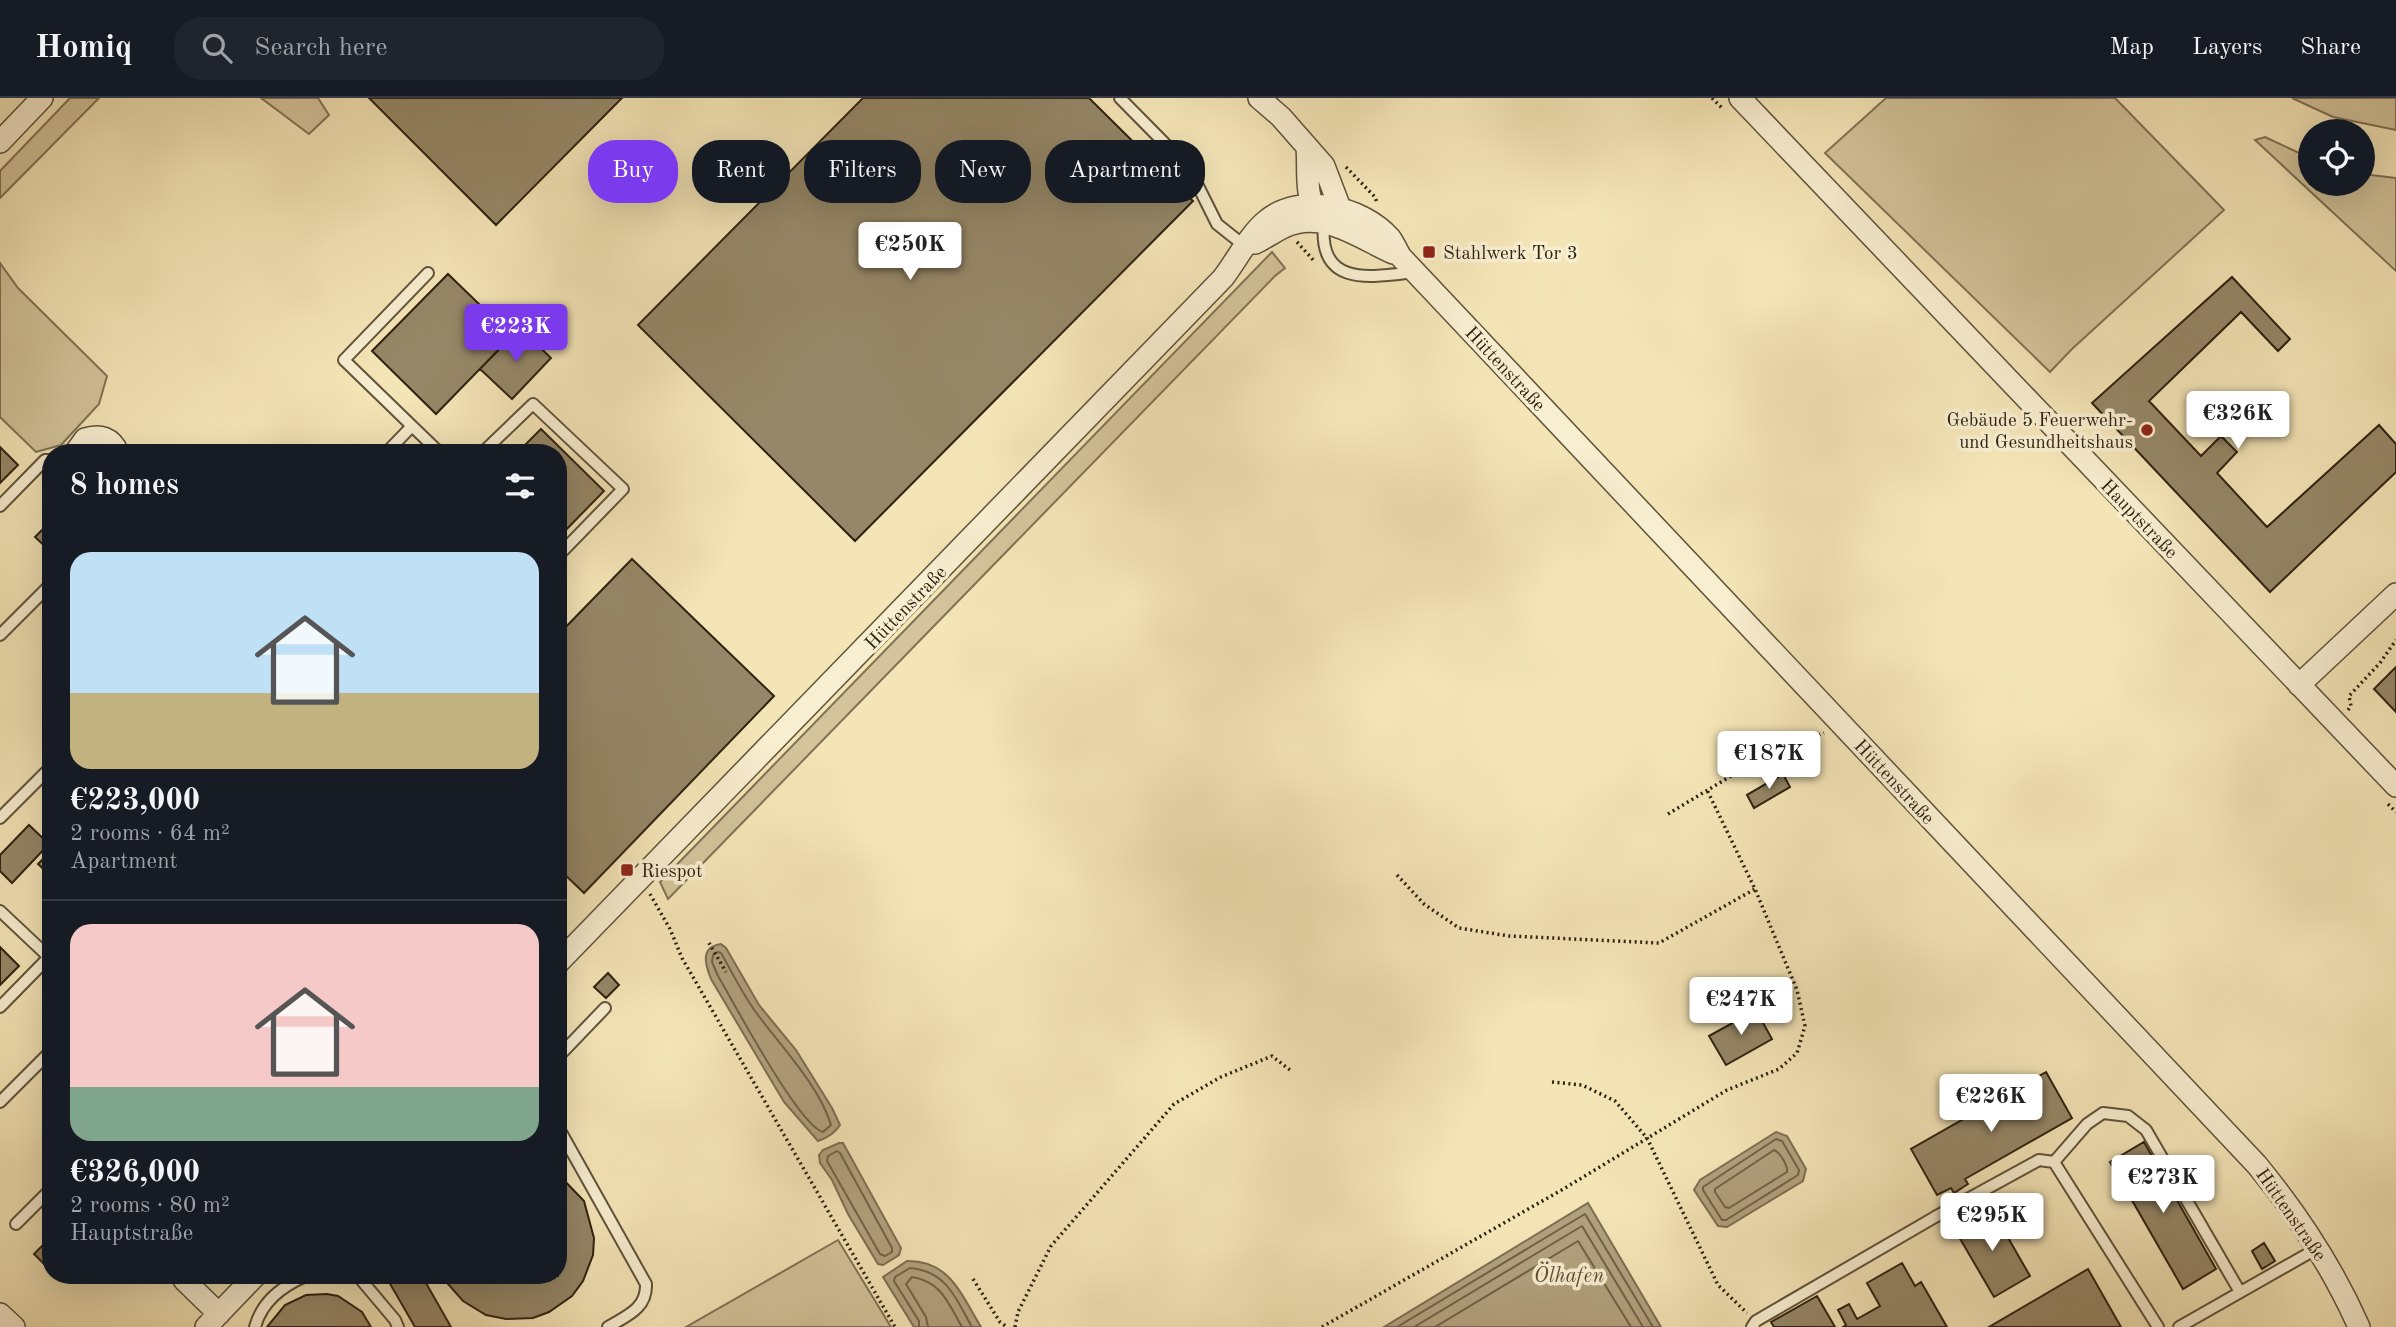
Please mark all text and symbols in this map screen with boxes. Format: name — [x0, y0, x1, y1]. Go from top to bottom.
search box — [174, 17, 664, 80]
icon: search — [198, 29, 236, 67]
text: Homiq — [35, 32, 132, 65]
text: Search here — [254, 35, 387, 61]
text: Map — [2110, 36, 2154, 60]
text: Layers — [2192, 36, 2262, 60]
text: Share — [2300, 36, 2361, 60]
map controls — [2298, 119, 2375, 196]
button: locate — [2298, 119, 2375, 196]
chip: Buy — [588, 140, 678, 203]
chip: Rent — [692, 140, 790, 203]
chip: Filters — [804, 140, 921, 203]
chip: New — [935, 140, 1031, 203]
chip: Apartment — [1045, 140, 1205, 203]
pin: €250K — [861, 222, 959, 282]
text: €250K — [874, 233, 946, 256]
marker: Stahlwerk Tor 3 — [1421, 244, 1437, 260]
place label: Stahlwerk Tor 3 — [1443, 245, 1578, 264]
pin: €223K — [467, 304, 565, 364]
text: €223K — [480, 315, 552, 338]
street label: Hüttenstraße — [1460, 324, 1548, 416]
pin: €326K — [2189, 392, 2287, 451]
text: €326K — [2202, 402, 2274, 425]
place label: Gebäude 5 Feuerwehr- und Gesundheitshaus — [1946, 412, 2133, 453]
marker: Gebäude 5 Feuerwehr- und Gesundheitshaus — [2139, 422, 2155, 438]
icon: filters — [501, 467, 539, 505]
text: 8 homes — [70, 471, 179, 501]
street label: Hauptstraße — [2096, 477, 2180, 563]
street label: Hüttenstraße — [862, 563, 951, 654]
icon: home — [242, 597, 368, 723]
pin: €187K — [1720, 732, 1818, 791]
street label: Hüttenstraße — [1849, 737, 1937, 829]
text: €187K — [1733, 742, 1805, 765]
text: €223,000 — [70, 786, 200, 816]
text: 2 rooms · 64 m² — [70, 822, 230, 845]
text: Apartment — [70, 850, 178, 873]
marker: Riespot — [619, 862, 635, 878]
place label: Riespot — [641, 863, 703, 882]
icon: home — [242, 969, 368, 1095]
pin: €247K — [1692, 978, 1790, 1037]
text: €247K — [1705, 988, 1777, 1011]
pin: €226K — [1942, 1074, 2040, 1134]
text: €226K — [1955, 1085, 2027, 1108]
pin: €273K — [2114, 1156, 2212, 1215]
text: €326,000 — [70, 1158, 200, 1188]
text: €273K — [2127, 1166, 2199, 1189]
street label: Hüttenstraße — [2251, 1166, 2329, 1265]
text: 2 rooms · 80 m² — [70, 1194, 230, 1217]
pin: €295K — [1943, 1194, 2041, 1253]
text: €295K — [1956, 1204, 2028, 1227]
text: Hauptstraße — [70, 1222, 193, 1245]
water label: Ölhafen — [1534, 1261, 1604, 1287]

